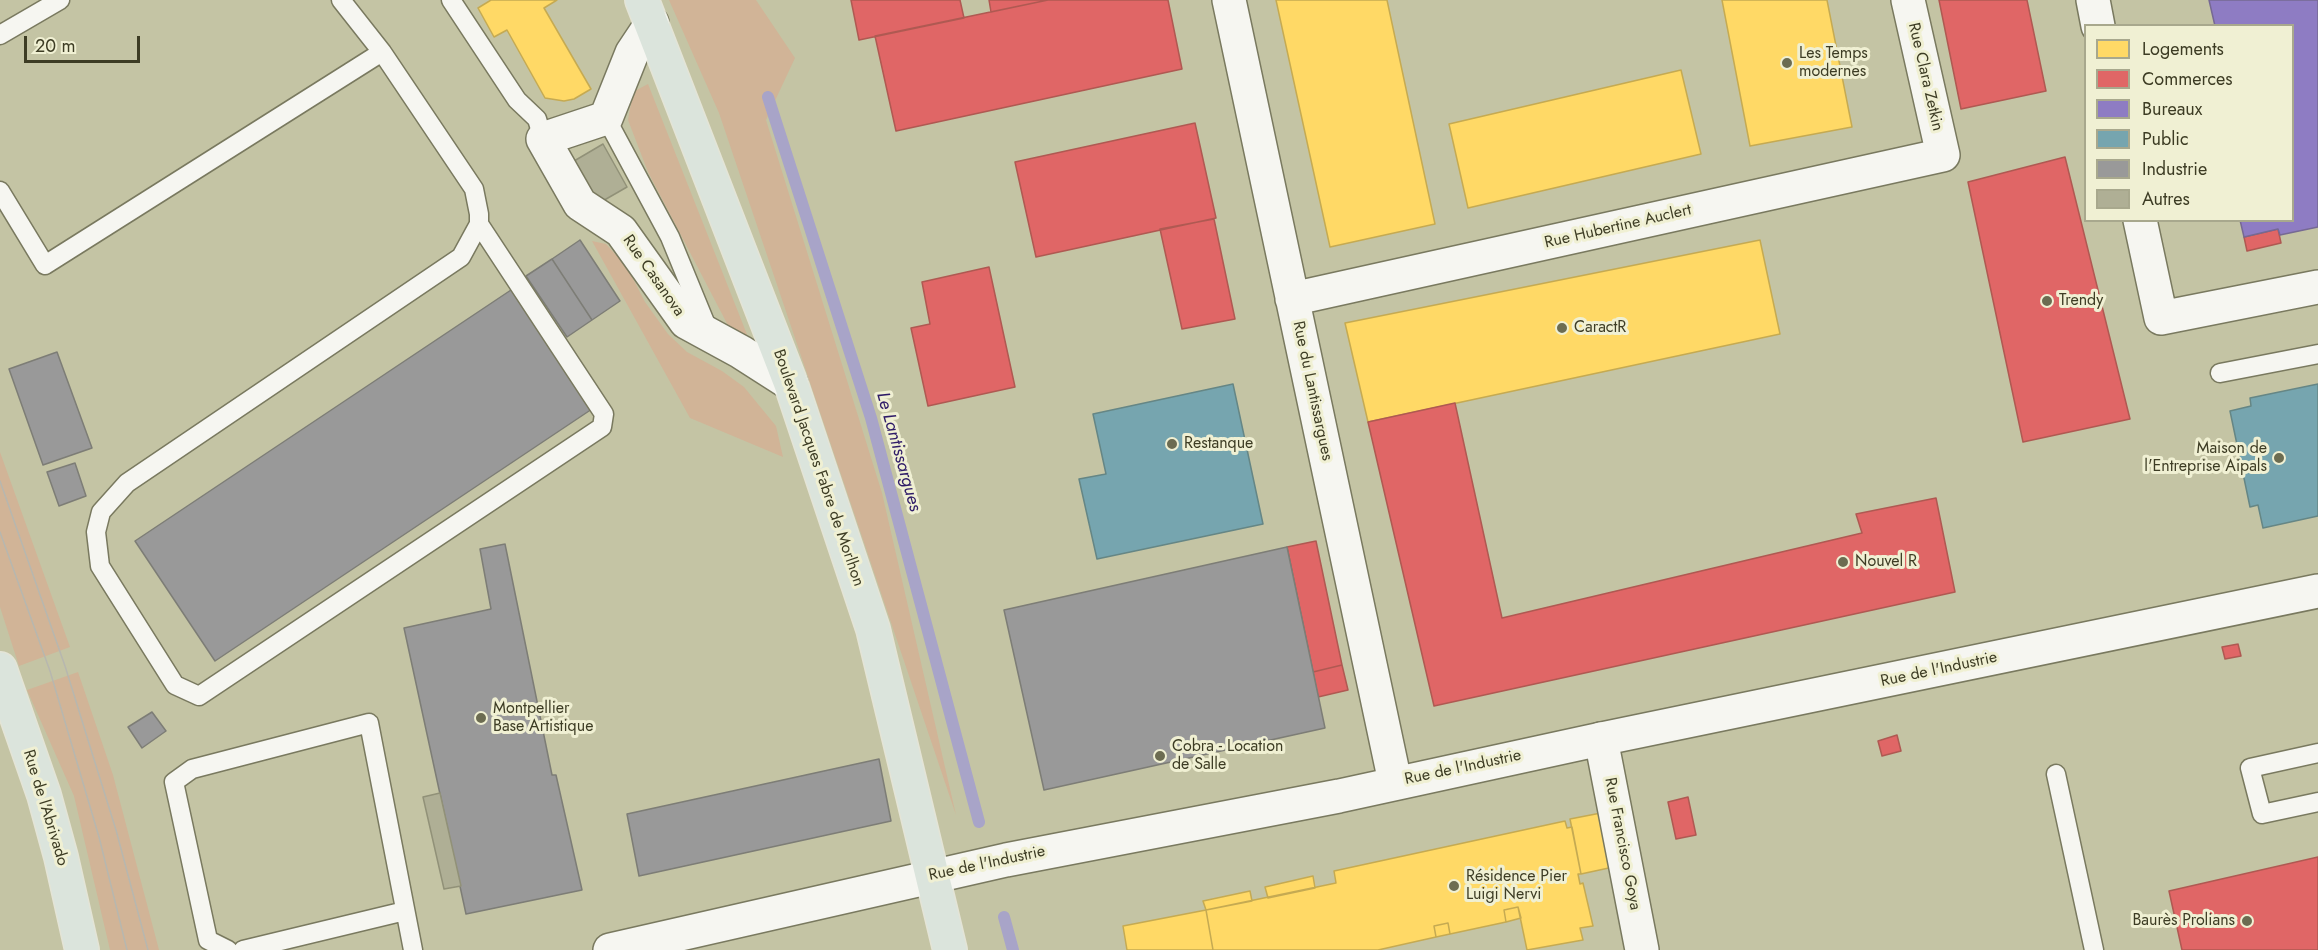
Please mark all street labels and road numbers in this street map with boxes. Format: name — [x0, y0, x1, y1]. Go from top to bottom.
street label: Rue Clara Zetkin — [1903, 21, 1947, 133]
street label: Rue Hubertine Auclert — [1543, 201, 1693, 253]
street label: Rue Casanova — [618, 232, 688, 320]
street label: Rue du Lantissargues — [1288, 320, 1336, 462]
street label: Boulevard Jacques Fabre de Morlhon — [768, 347, 868, 589]
street label: Rue de l'Industrie — [1879, 648, 1999, 692]
street label: Rue de l'Industrie — [1403, 746, 1523, 790]
street label: Rue de l'Abrivado — [18, 748, 72, 868]
street label: Rue Francisco Goya — [1600, 776, 1644, 912]
street label: Rue de l'Industrie — [927, 842, 1047, 886]

